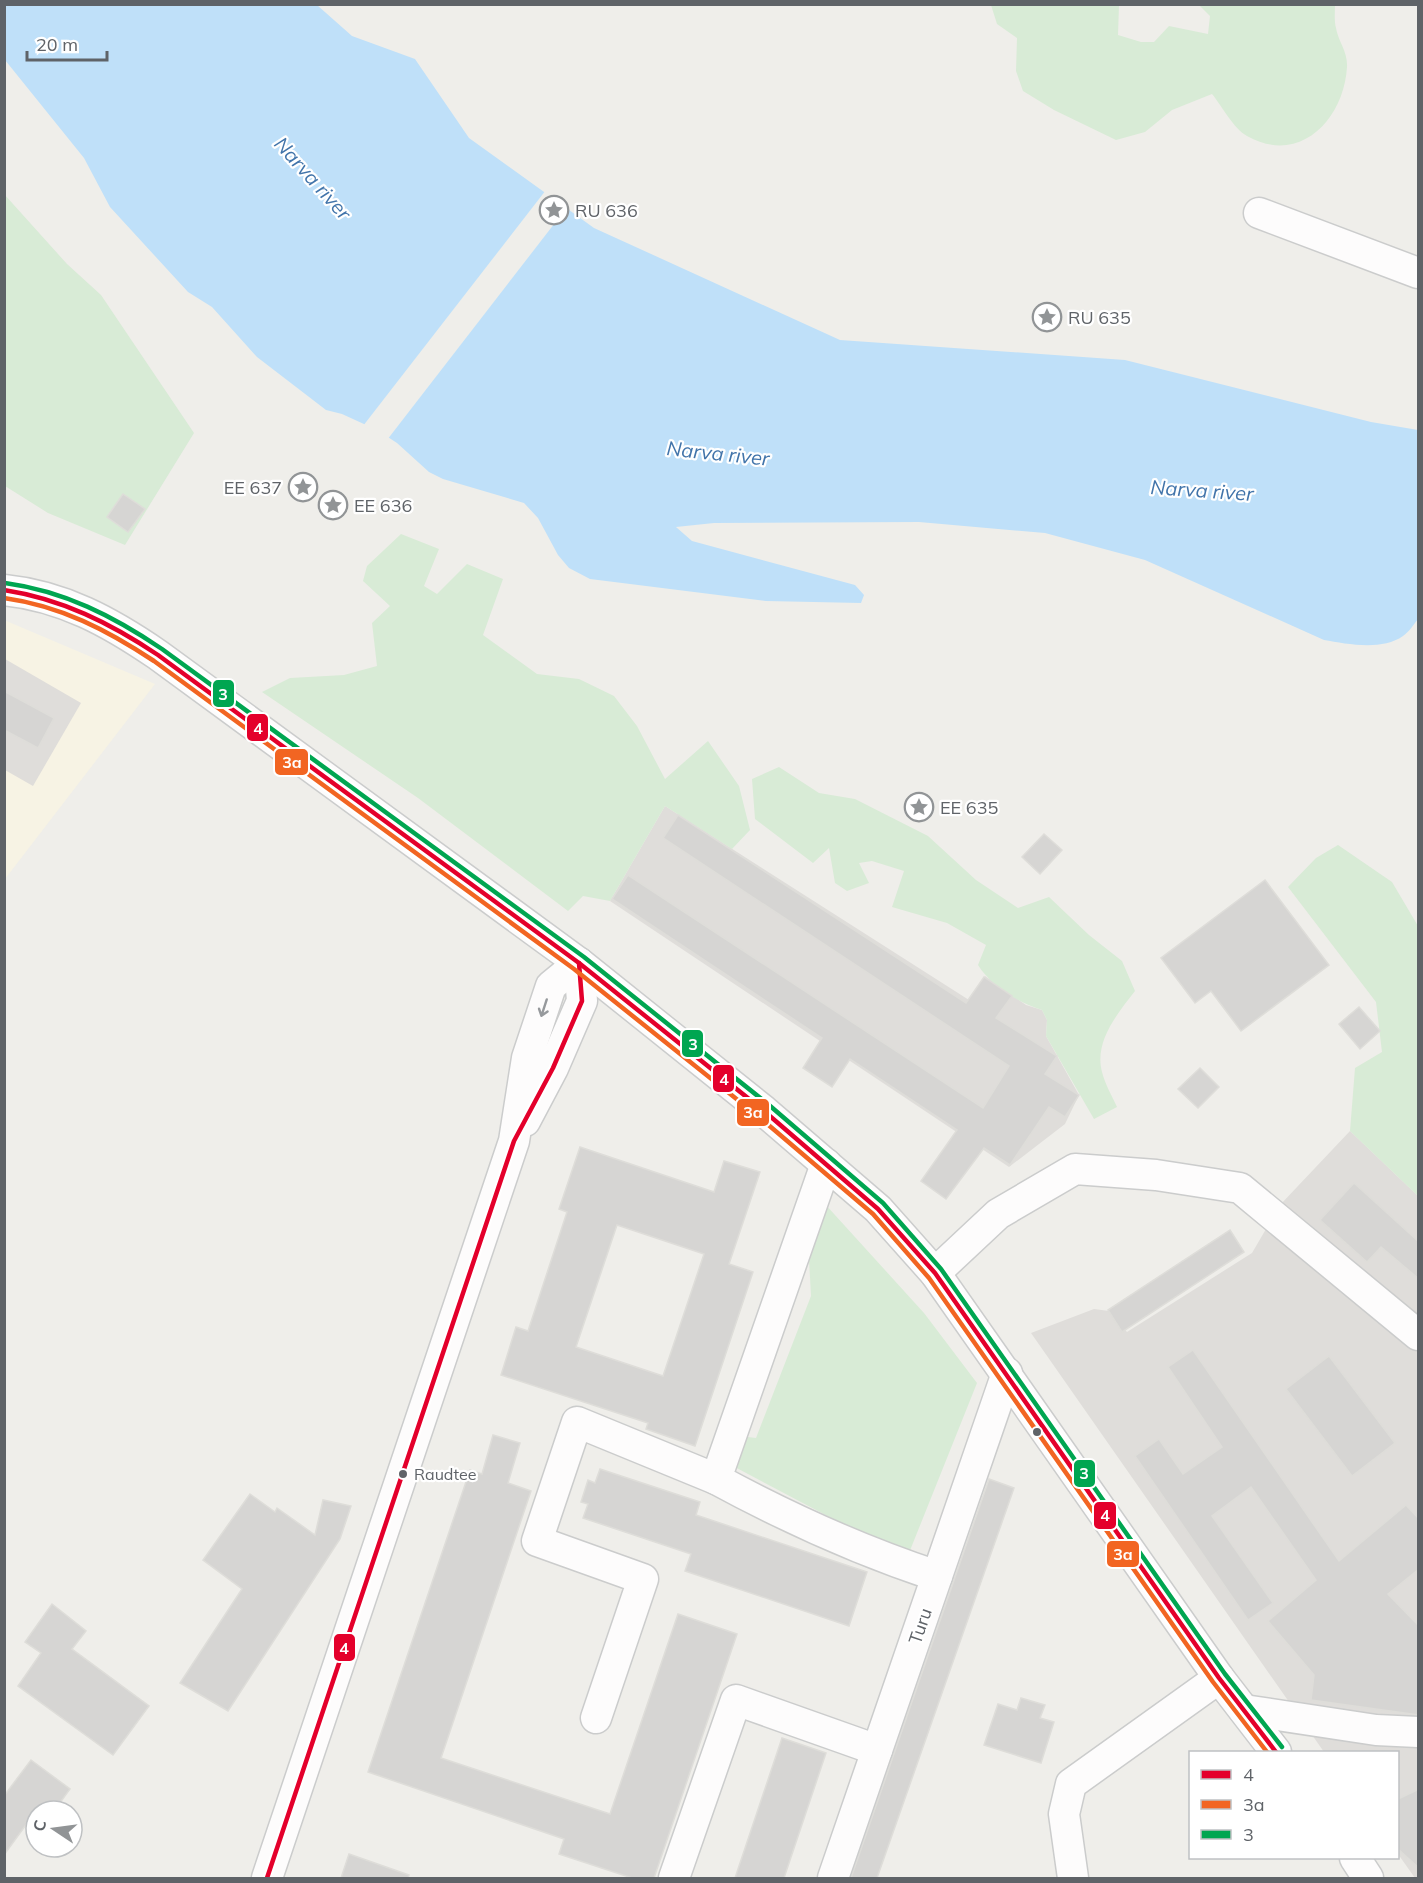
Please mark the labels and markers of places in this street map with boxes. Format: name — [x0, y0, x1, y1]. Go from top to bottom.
place icon: RU 636 — [538, 194, 570, 226]
place label: RU 636 — [575, 199, 638, 222]
place icon: RU 635 — [1031, 301, 1063, 333]
place label: RU 635 — [1068, 306, 1131, 329]
place icon: EE 637 — [287, 471, 319, 503]
place label: EE 637 — [224, 476, 282, 499]
place icon: EE 636 — [317, 489, 349, 521]
place label: EE 636 — [354, 494, 412, 517]
place icon: EE 635 — [903, 791, 935, 823]
place label: EE 635 — [940, 796, 998, 819]
unlabelled marker — [1031, 1426, 1043, 1438]
place label: Raudtee — [414, 1464, 476, 1484]
marker: Raudtee — [397, 1468, 409, 1480]

